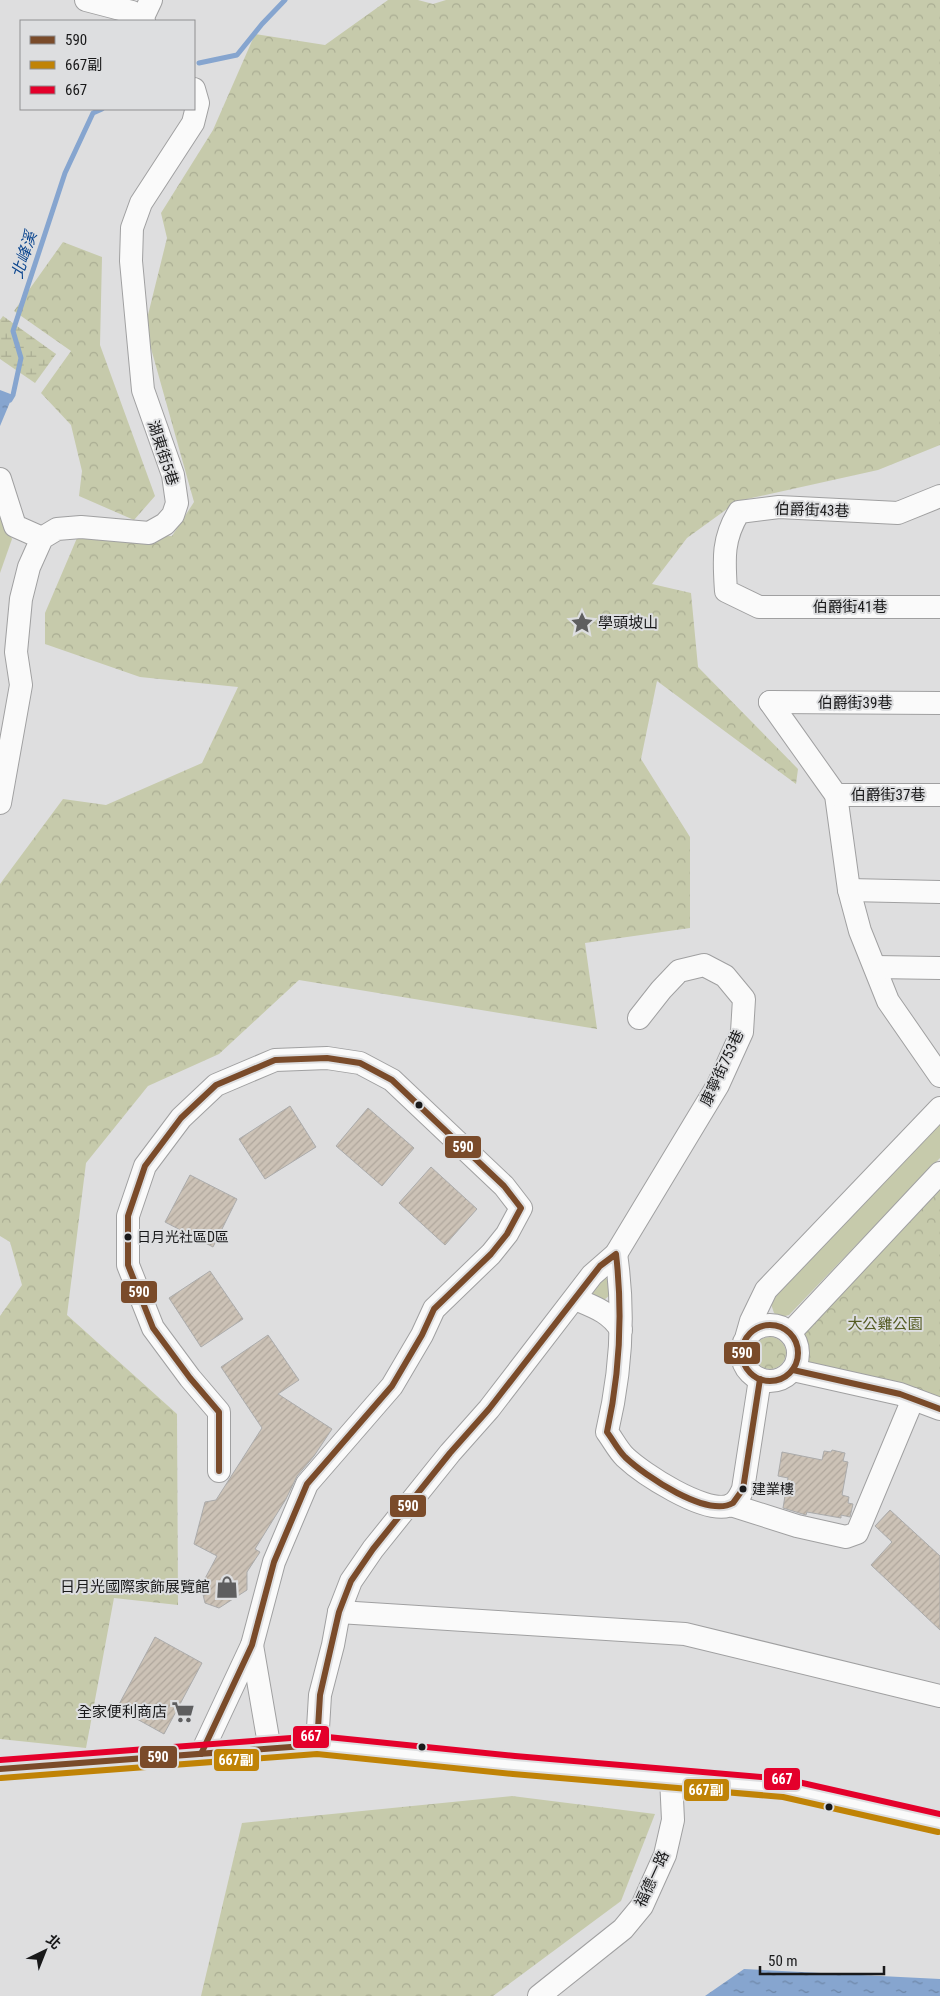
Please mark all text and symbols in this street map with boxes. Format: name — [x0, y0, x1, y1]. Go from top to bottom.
legend — [20, 20, 195, 110]
text: 590 — [65, 31, 87, 49]
text: 667副 — [65, 56, 102, 74]
text: 667 — [65, 81, 87, 99]
water label: 北峰溪 — [8, 227, 41, 281]
street label: 湖東街5巷 — [144, 418, 182, 488]
street label: 伯爵街43巷 — [774, 500, 850, 520]
street label: 伯爵街41巷 — [813, 598, 887, 616]
place icon: 學頭坡山 — [569, 610, 595, 636]
place label: 學頭坡山 — [598, 614, 658, 632]
street label: 伯爵街39巷 — [818, 694, 892, 712]
street label: 伯爵街37巷 — [851, 786, 925, 804]
street label: 康寧街753巷 — [696, 1027, 748, 1109]
unlabelled marker — [414, 1100, 424, 1110]
line badge: 590 — [444, 1135, 482, 1159]
text: 590 — [452, 1139, 474, 1155]
place label: 日月光社區D區 — [137, 1229, 229, 1245]
marker: 日月光社區D區 — [123, 1232, 133, 1242]
line badge: 590 — [120, 1280, 158, 1304]
text: 590 — [128, 1284, 150, 1300]
park label: 大公雞公園 — [847, 1315, 923, 1333]
line badge: 590 — [723, 1341, 761, 1365]
text: 590 — [731, 1345, 753, 1361]
place label: 建業樓 — [752, 1481, 794, 1497]
marker: 建業樓 — [738, 1484, 748, 1494]
line badge: 590 — [389, 1494, 427, 1518]
text: 590 — [397, 1498, 419, 1514]
shop icon: 日月光國際家飾展覽館 — [214, 1574, 240, 1600]
place label: 日月光國際家飾展覽館 — [60, 1578, 210, 1596]
supermarket icon: 全家便利商店 — [170, 1699, 196, 1725]
place label: 全家便利商店 — [77, 1703, 167, 1721]
line badge: 667 — [292, 1725, 330, 1749]
text: 667 — [300, 1728, 322, 1744]
unlabelled marker — [417, 1742, 427, 1752]
line badge: 590 — [139, 1745, 178, 1769]
line badge: 667副 — [213, 1748, 260, 1772]
text: 590 — [147, 1749, 169, 1765]
text: 667副 — [218, 1752, 254, 1768]
line badge: 667 — [763, 1767, 801, 1791]
text: 667 — [771, 1771, 793, 1787]
line badge: 667副 — [683, 1778, 730, 1802]
text: 667副 — [688, 1782, 724, 1798]
unlabelled marker — [824, 1802, 834, 1812]
street label: 福德一路 — [631, 1848, 673, 1910]
north arrow — [20, 1926, 70, 1976]
text: 北 — [43, 1931, 64, 1952]
scale bar — [760, 1944, 884, 1976]
text: 50 m — [768, 1952, 798, 1970]

